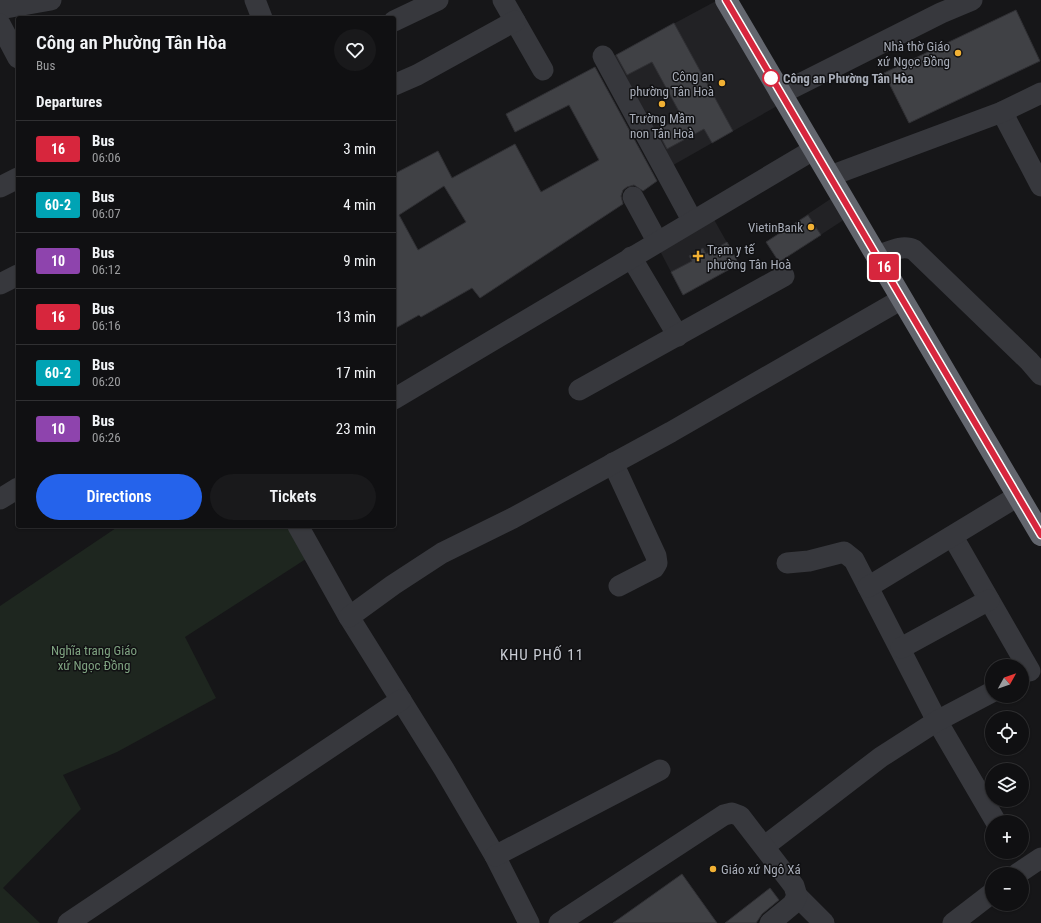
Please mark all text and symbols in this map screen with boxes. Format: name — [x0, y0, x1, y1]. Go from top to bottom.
button: heart — [334, 29, 376, 71]
text: Công an Phường Tân Hòa — [36, 31, 227, 54]
place label: Nhà thờ Giáo xứ Ngọc Đồng — [877, 39, 950, 69]
marker: Nhà thờ Giáo xứ Ngọc Đồng — [953, 48, 963, 58]
text: Bus — [36, 58, 55, 73]
place label: Công an phường Tân Hoà — [630, 69, 714, 99]
marker: Công an Phường Tân Hòa — [762, 69, 780, 87]
place label: Công an Phường Tân Hòa — [783, 71, 913, 86]
marker: Công an phường Tân Hoà — [717, 78, 727, 88]
text: Departures — [36, 93, 102, 111]
marker: Trường Mầm non Tân Hoà — [657, 99, 667, 109]
place label: Trường Mầm non Tân Hoà — [629, 111, 695, 141]
text: Bus — [92, 132, 115, 150]
text: 3 min — [343, 140, 376, 158]
text: 16 — [51, 141, 65, 157]
text: 06:06 — [92, 150, 121, 165]
text: Bus — [92, 188, 115, 206]
text: 4 min — [343, 196, 376, 214]
text: 60-2 — [45, 197, 71, 213]
text: 06:07 — [92, 206, 121, 221]
place label: VietinBank — [748, 220, 803, 235]
marker: VietinBank — [806, 222, 816, 232]
place label: Trạm y tế phường Tân Hoà — [707, 242, 791, 272]
text: Bus — [92, 244, 115, 262]
marker: Trạm y tế phường Tân Hoà — [692, 250, 704, 262]
text: 9 min — [343, 252, 376, 270]
text: 10 — [51, 253, 65, 269]
line badge: 16 — [866, 254, 902, 280]
text: 16 — [877, 259, 891, 275]
text: 06:12 — [92, 262, 121, 277]
text: Bus — [92, 300, 115, 318]
text: 13 min — [336, 308, 376, 326]
text: 16 — [51, 309, 65, 325]
text: 06:16 — [92, 318, 121, 333]
text: Bus — [92, 356, 115, 374]
text: 17 min — [336, 364, 376, 382]
text: 60-2 — [45, 365, 71, 381]
text: 06:20 — [92, 374, 121, 389]
text: Bus — [92, 412, 115, 430]
text: 23 min — [336, 420, 376, 438]
text: 10 — [51, 421, 65, 437]
text: 06:26 — [92, 430, 121, 445]
button: Directions — [36, 474, 202, 520]
button: Tickets — [210, 474, 376, 520]
park label: Nghĩa trang Giáo xứ Ngọc Đồng — [51, 643, 137, 673]
district label: KHU PHỐ 11 — [500, 645, 584, 664]
north arrow — [985, 659, 1029, 703]
map controls — [985, 659, 1029, 911]
button: locate — [985, 711, 1029, 755]
button: layers — [985, 763, 1029, 807]
button: + — [985, 815, 1029, 859]
place label: Giáo xứ Ngô Xá — [721, 862, 801, 877]
marker: Giáo xứ Ngô Xá — [708, 864, 718, 874]
button: − — [985, 867, 1029, 911]

